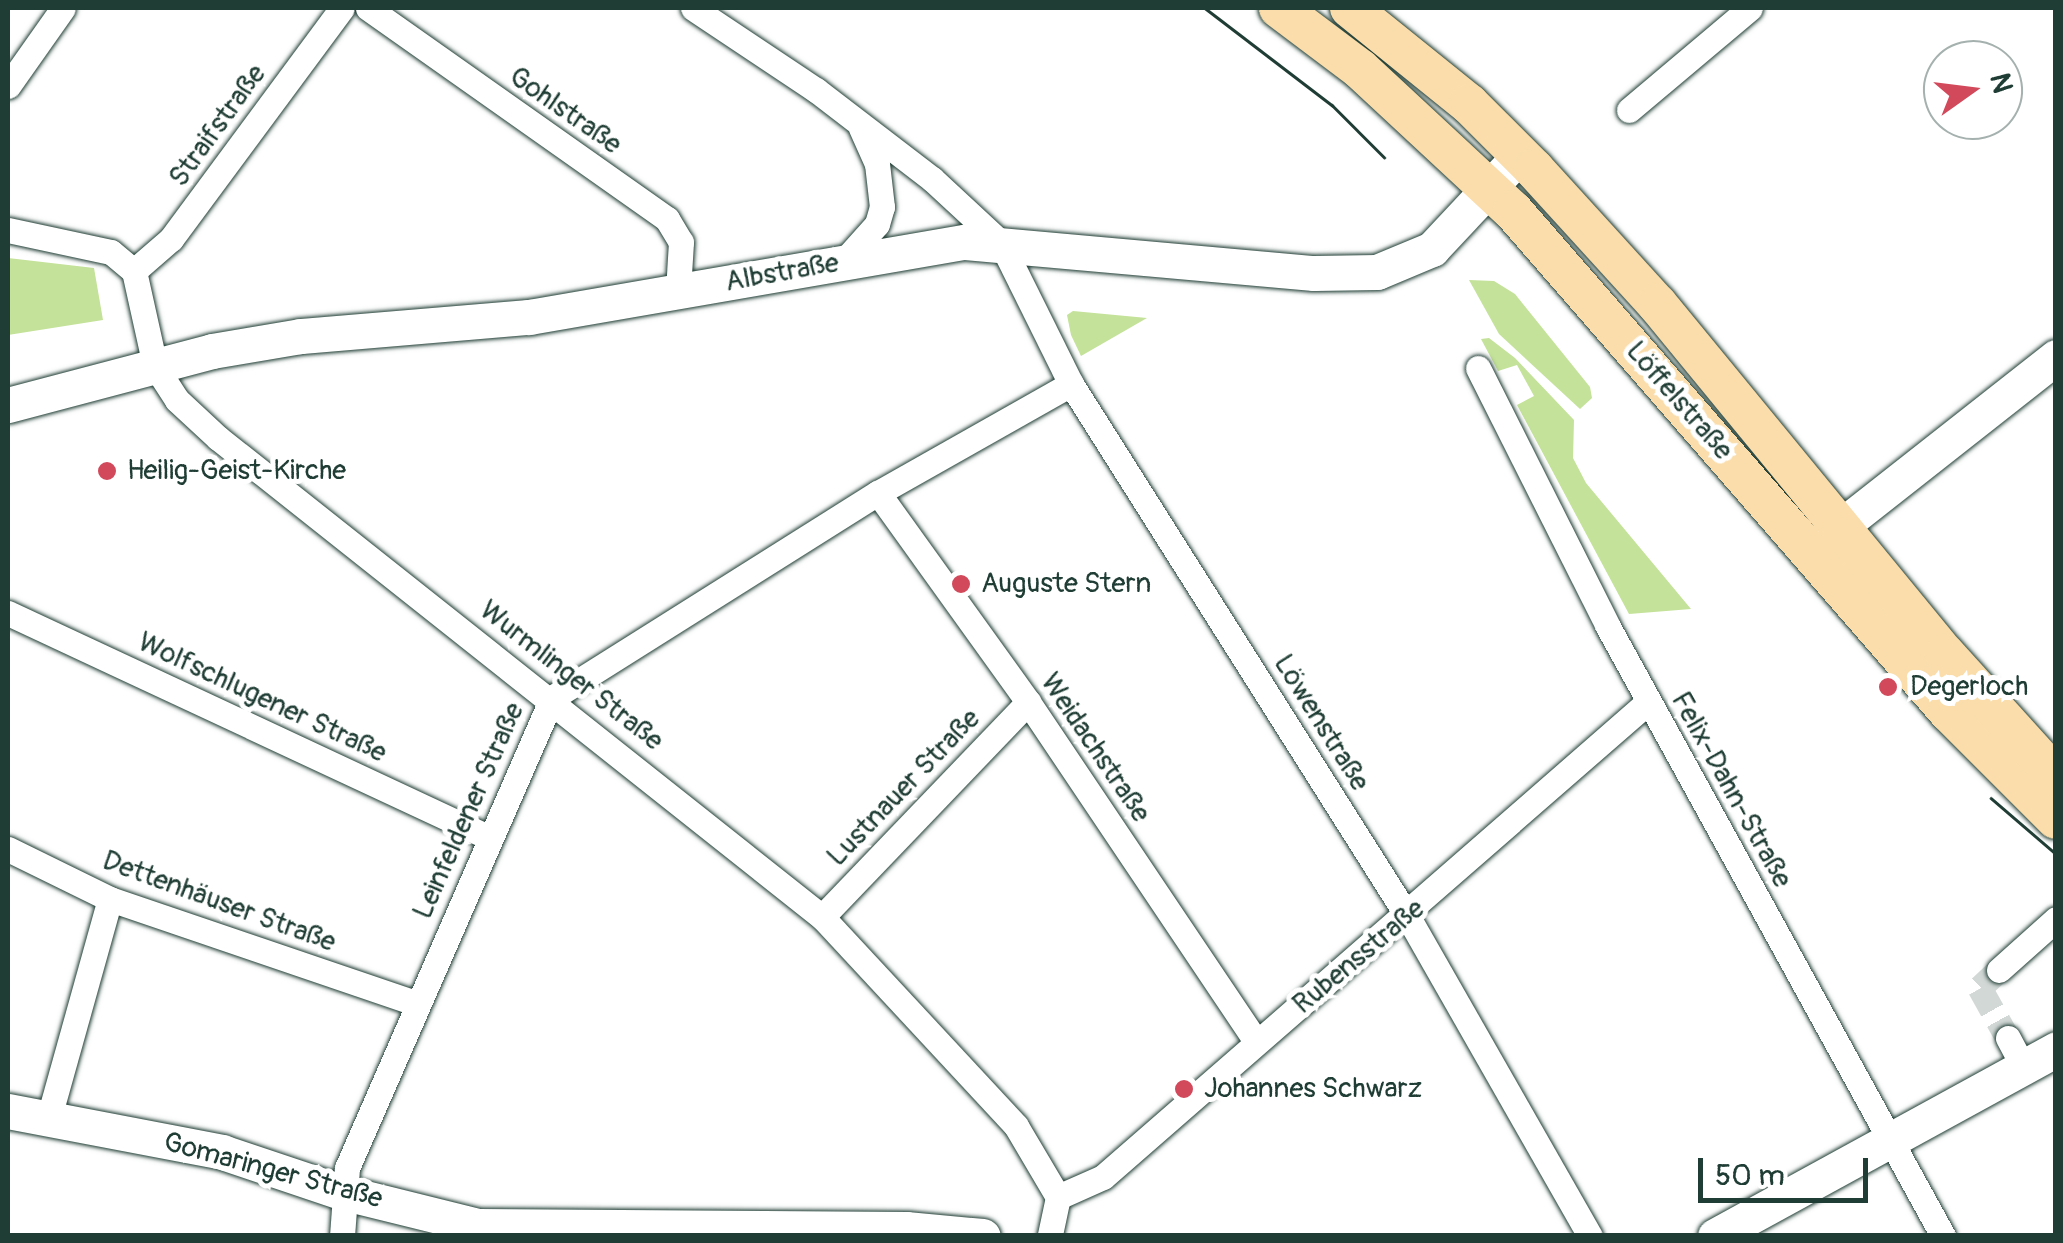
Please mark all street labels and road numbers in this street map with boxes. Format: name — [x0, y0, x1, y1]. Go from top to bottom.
street label: Straifstraße — [162, 58, 274, 194]
street label: Gohlstraße — [502, 60, 628, 162]
street label: Albstraße — [723, 247, 841, 299]
street label: Löffelstraße — [1619, 335, 1739, 467]
street label: Wurmlinger Straße — [473, 594, 669, 758]
street label: Wolfschlugener Straße — [132, 626, 392, 770]
street label: Löwenstraße — [1266, 649, 1376, 797]
street label: Weidachstraße — [1033, 667, 1157, 829]
street label: Felix-Dahn-Straße — [1663, 686, 1799, 894]
street label: Leinfeldener Straße — [406, 698, 532, 924]
street label: Lustnauer Straße — [820, 702, 988, 874]
street label: Dettenhäuser Straße — [98, 844, 340, 960]
street label: Rubensstraße — [1287, 892, 1431, 1022]
street label: Gomaringer Straße — [160, 1126, 386, 1216]

